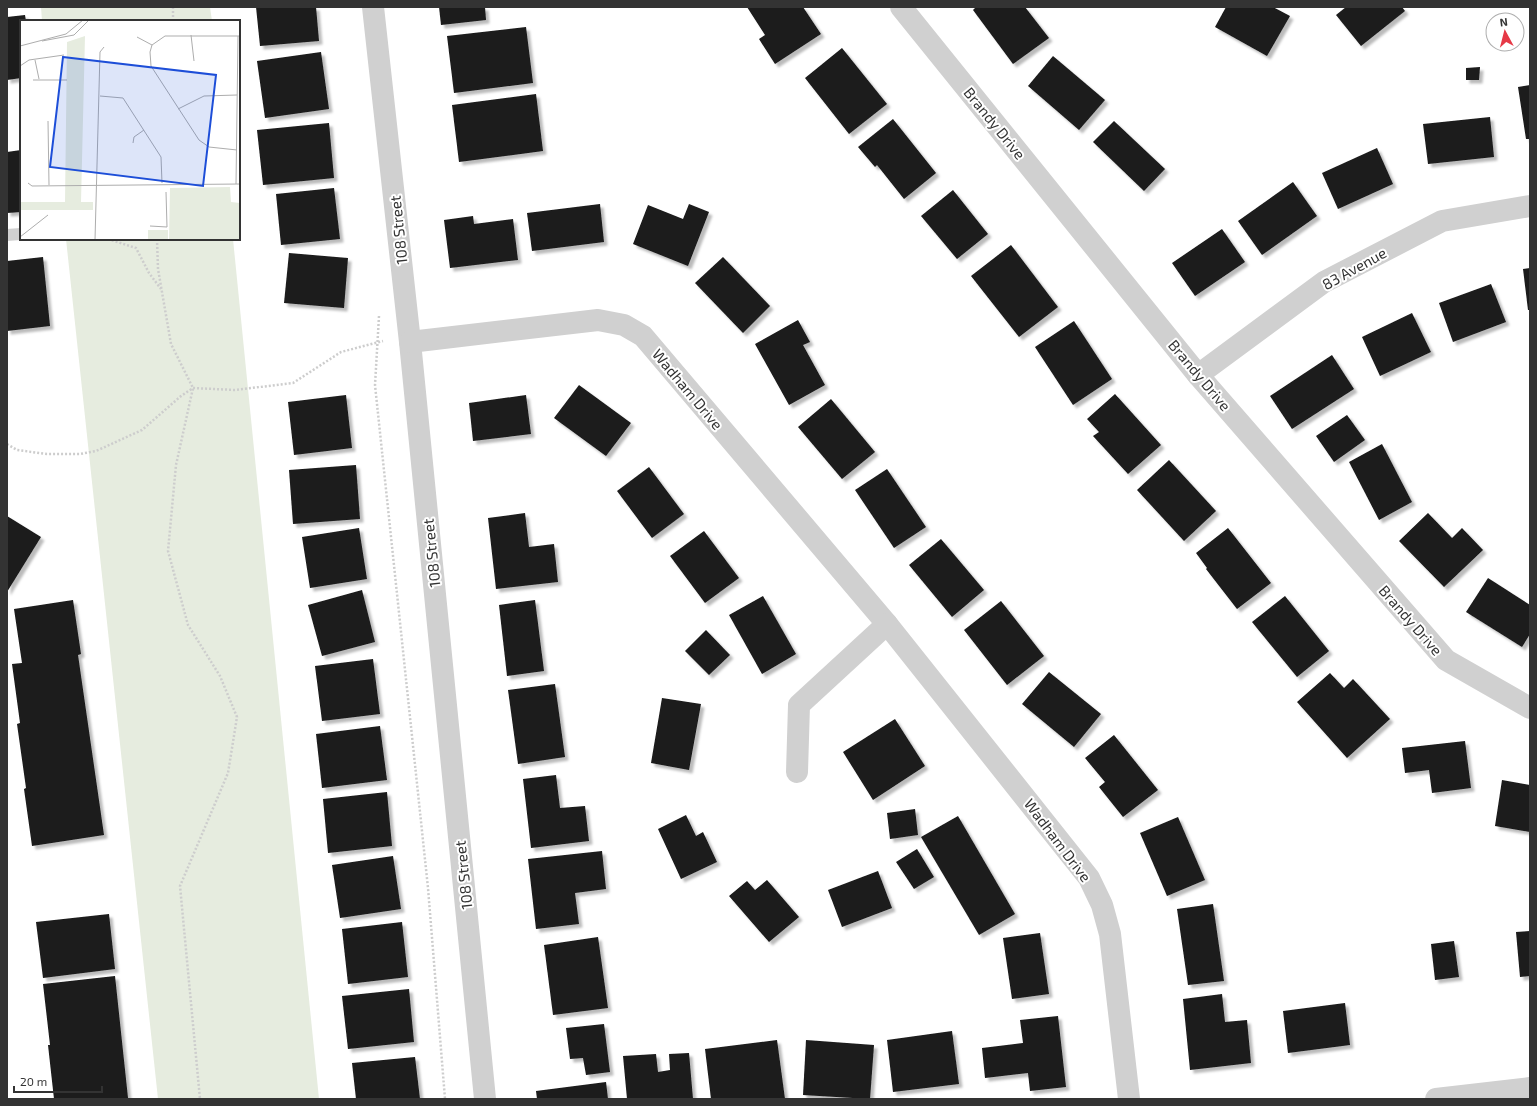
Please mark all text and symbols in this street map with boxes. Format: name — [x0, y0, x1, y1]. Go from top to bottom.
north arrow — [1485, 12, 1525, 52]
text: N — [1499, 15, 1509, 29]
inset map — [20, 20, 240, 240]
street label: Brandy Drive — [960, 83, 1030, 163]
street label: 108 Street — [385, 194, 411, 265]
street label: 83 Avenue — [1319, 243, 1389, 293]
street label: Brandy Drive — [1165, 336, 1235, 414]
street label: Wadham Drive — [649, 345, 727, 433]
street label: 108 Street — [418, 517, 444, 588]
street label: Brandy Drive — [1376, 581, 1446, 659]
street label: Wadham Drive — [1021, 795, 1095, 885]
street label: 108 Street — [450, 839, 476, 910]
scale bar — [14, 1068, 102, 1094]
text: 20 m — [20, 1074, 47, 1088]

